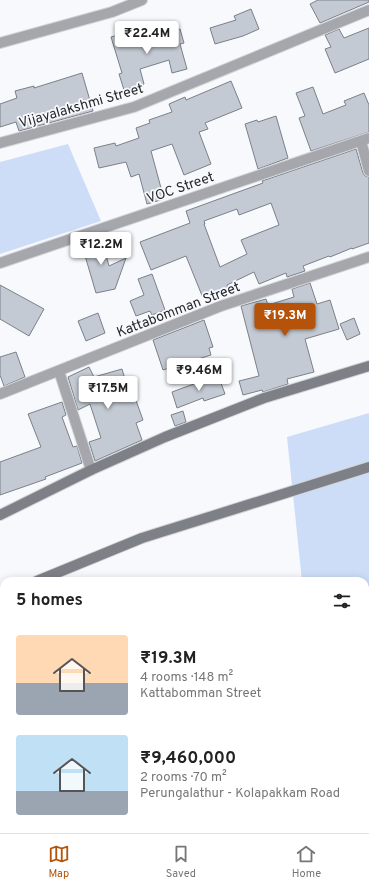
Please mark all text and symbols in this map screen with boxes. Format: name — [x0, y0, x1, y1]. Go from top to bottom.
pin: ₹22.4M — [114, 21, 180, 55]
text: ₹22.4M — [124, 26, 170, 42]
street label: Vijayalakshmi Street — [17, 81, 146, 132]
street label: VOC Street — [145, 169, 216, 208]
pin: ₹12.2M — [68, 232, 134, 266]
text: ₹12.2M — [79, 237, 123, 253]
street label: Kattabomman Street — [114, 279, 243, 342]
pin: ₹19.3M — [252, 303, 318, 337]
text: ₹19.3M — [263, 308, 307, 324]
pin: ₹9.46M — [166, 358, 232, 392]
text: ₹9.46M — [176, 363, 222, 379]
pin: ₹17.5M — [75, 376, 141, 410]
text: ₹17.5M — [88, 381, 128, 397]
text: 5 homes — [16, 590, 83, 612]
icon: filters — [331, 590, 353, 612]
text: ₹19.3M — [140, 648, 196, 670]
icon: home — [48, 651, 96, 699]
text: 4 rooms · 148 m² — [140, 670, 233, 686]
text: Kattabomman Street — [140, 686, 262, 702]
text: ₹9,460,000 — [140, 748, 236, 770]
icon: home — [48, 751, 96, 799]
text: 2 rooms · 70 m² — [140, 770, 227, 786]
text: Perungalathur - Kolapakkam Road — [140, 786, 340, 802]
tab: Map — [48, 843, 70, 881]
tab: Saved — [166, 843, 196, 881]
tab: Home — [292, 843, 321, 881]

